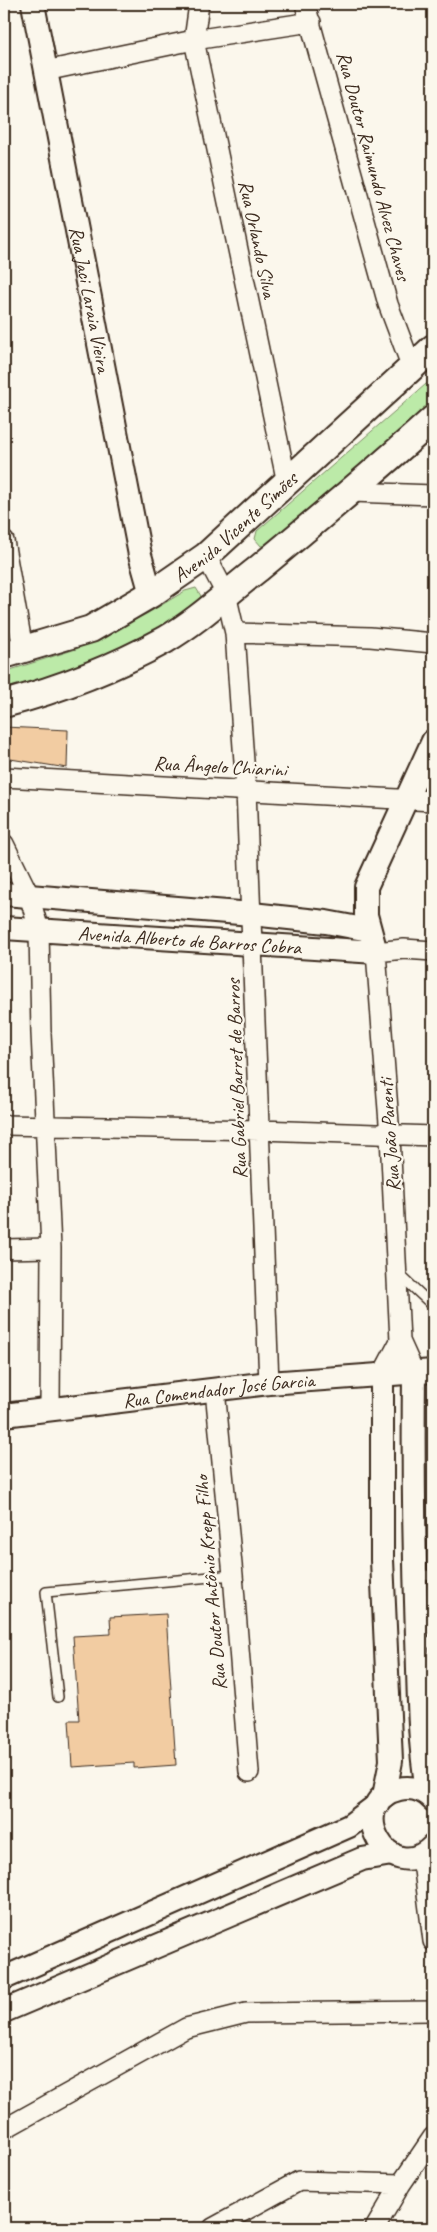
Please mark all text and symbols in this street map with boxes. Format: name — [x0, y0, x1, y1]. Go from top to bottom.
street label: Rua Doutor Raimundo Alvez Chaves — [331, 49, 417, 286]
street label: Rua Orlando Silva — [233, 178, 283, 302]
street label: Rua Jaci Laraia Vieira — [63, 224, 117, 376]
street label: Avenida Vicente Simões — [168, 465, 304, 588]
street label: Rua Ângelo Chiarini — [153, 751, 289, 783]
street label: Avenida Alberto de Barros Cobra — [77, 921, 303, 960]
street label: Rua Gabriel Barret de Barros — [220, 976, 252, 1179]
street label: Rua João Parenti — [373, 1075, 406, 1192]
street label: Rua Comendador José Garcia — [121, 1368, 317, 1414]
street label: Rua Doutor Antônio Krepp Filho — [188, 1472, 232, 1691]

